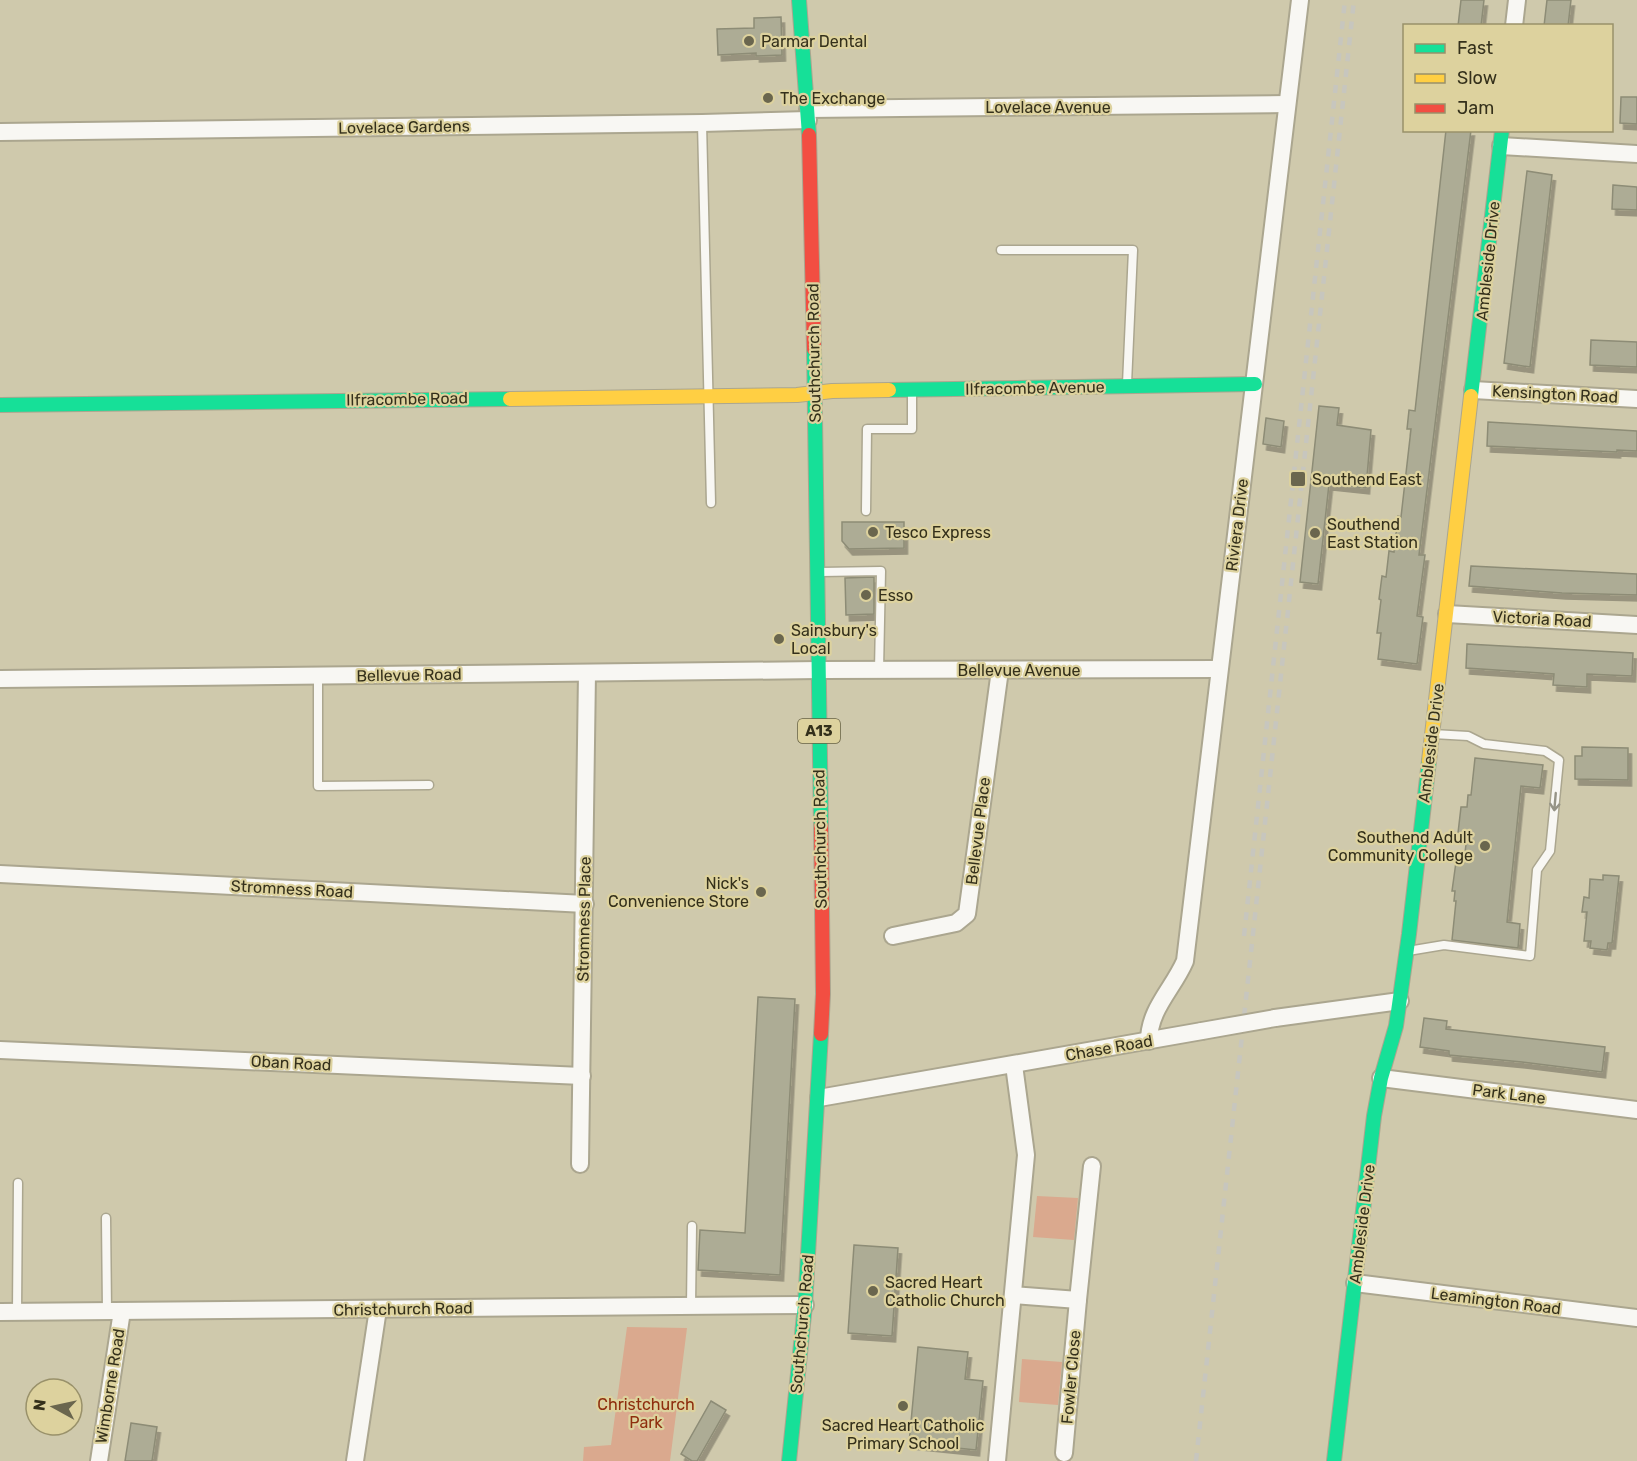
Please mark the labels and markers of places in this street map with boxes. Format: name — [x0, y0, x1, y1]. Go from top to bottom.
place label: Parmar Dental — [761, 32, 867, 51]
marker: Parmar Dental — [742, 34, 756, 48]
place label: The Exchange — [780, 89, 885, 108]
marker: The Exchange — [761, 91, 775, 105]
marker: Southend East — [1289, 470, 1307, 488]
place label: Southend East — [1312, 470, 1422, 489]
place label: Southend East Station — [1327, 515, 1418, 552]
place label: Tesco Express — [885, 523, 991, 542]
marker: Tesco Express — [866, 525, 880, 539]
marker: Southend East Station — [1308, 526, 1322, 540]
place label: Esso — [878, 586, 913, 605]
marker: Esso — [859, 588, 873, 602]
place label: Sainsbury's Local — [791, 621, 877, 658]
marker: Sainsbury's Local — [772, 632, 786, 646]
place label: Southend Adult Community College — [1328, 828, 1473, 865]
marker: Southend Adult Community College — [1478, 839, 1492, 853]
place label: Nick's Convenience Store — [608, 874, 749, 911]
marker: Nick's Convenience Store — [754, 885, 768, 899]
place label: Sacred Heart Catholic Church — [885, 1273, 1005, 1310]
marker: Sacred Heart Catholic Church — [866, 1284, 880, 1298]
marker: Sacred Heart Catholic Primary School — [896, 1399, 910, 1413]
place label: Sacred Heart Catholic Primary School — [822, 1416, 984, 1453]

